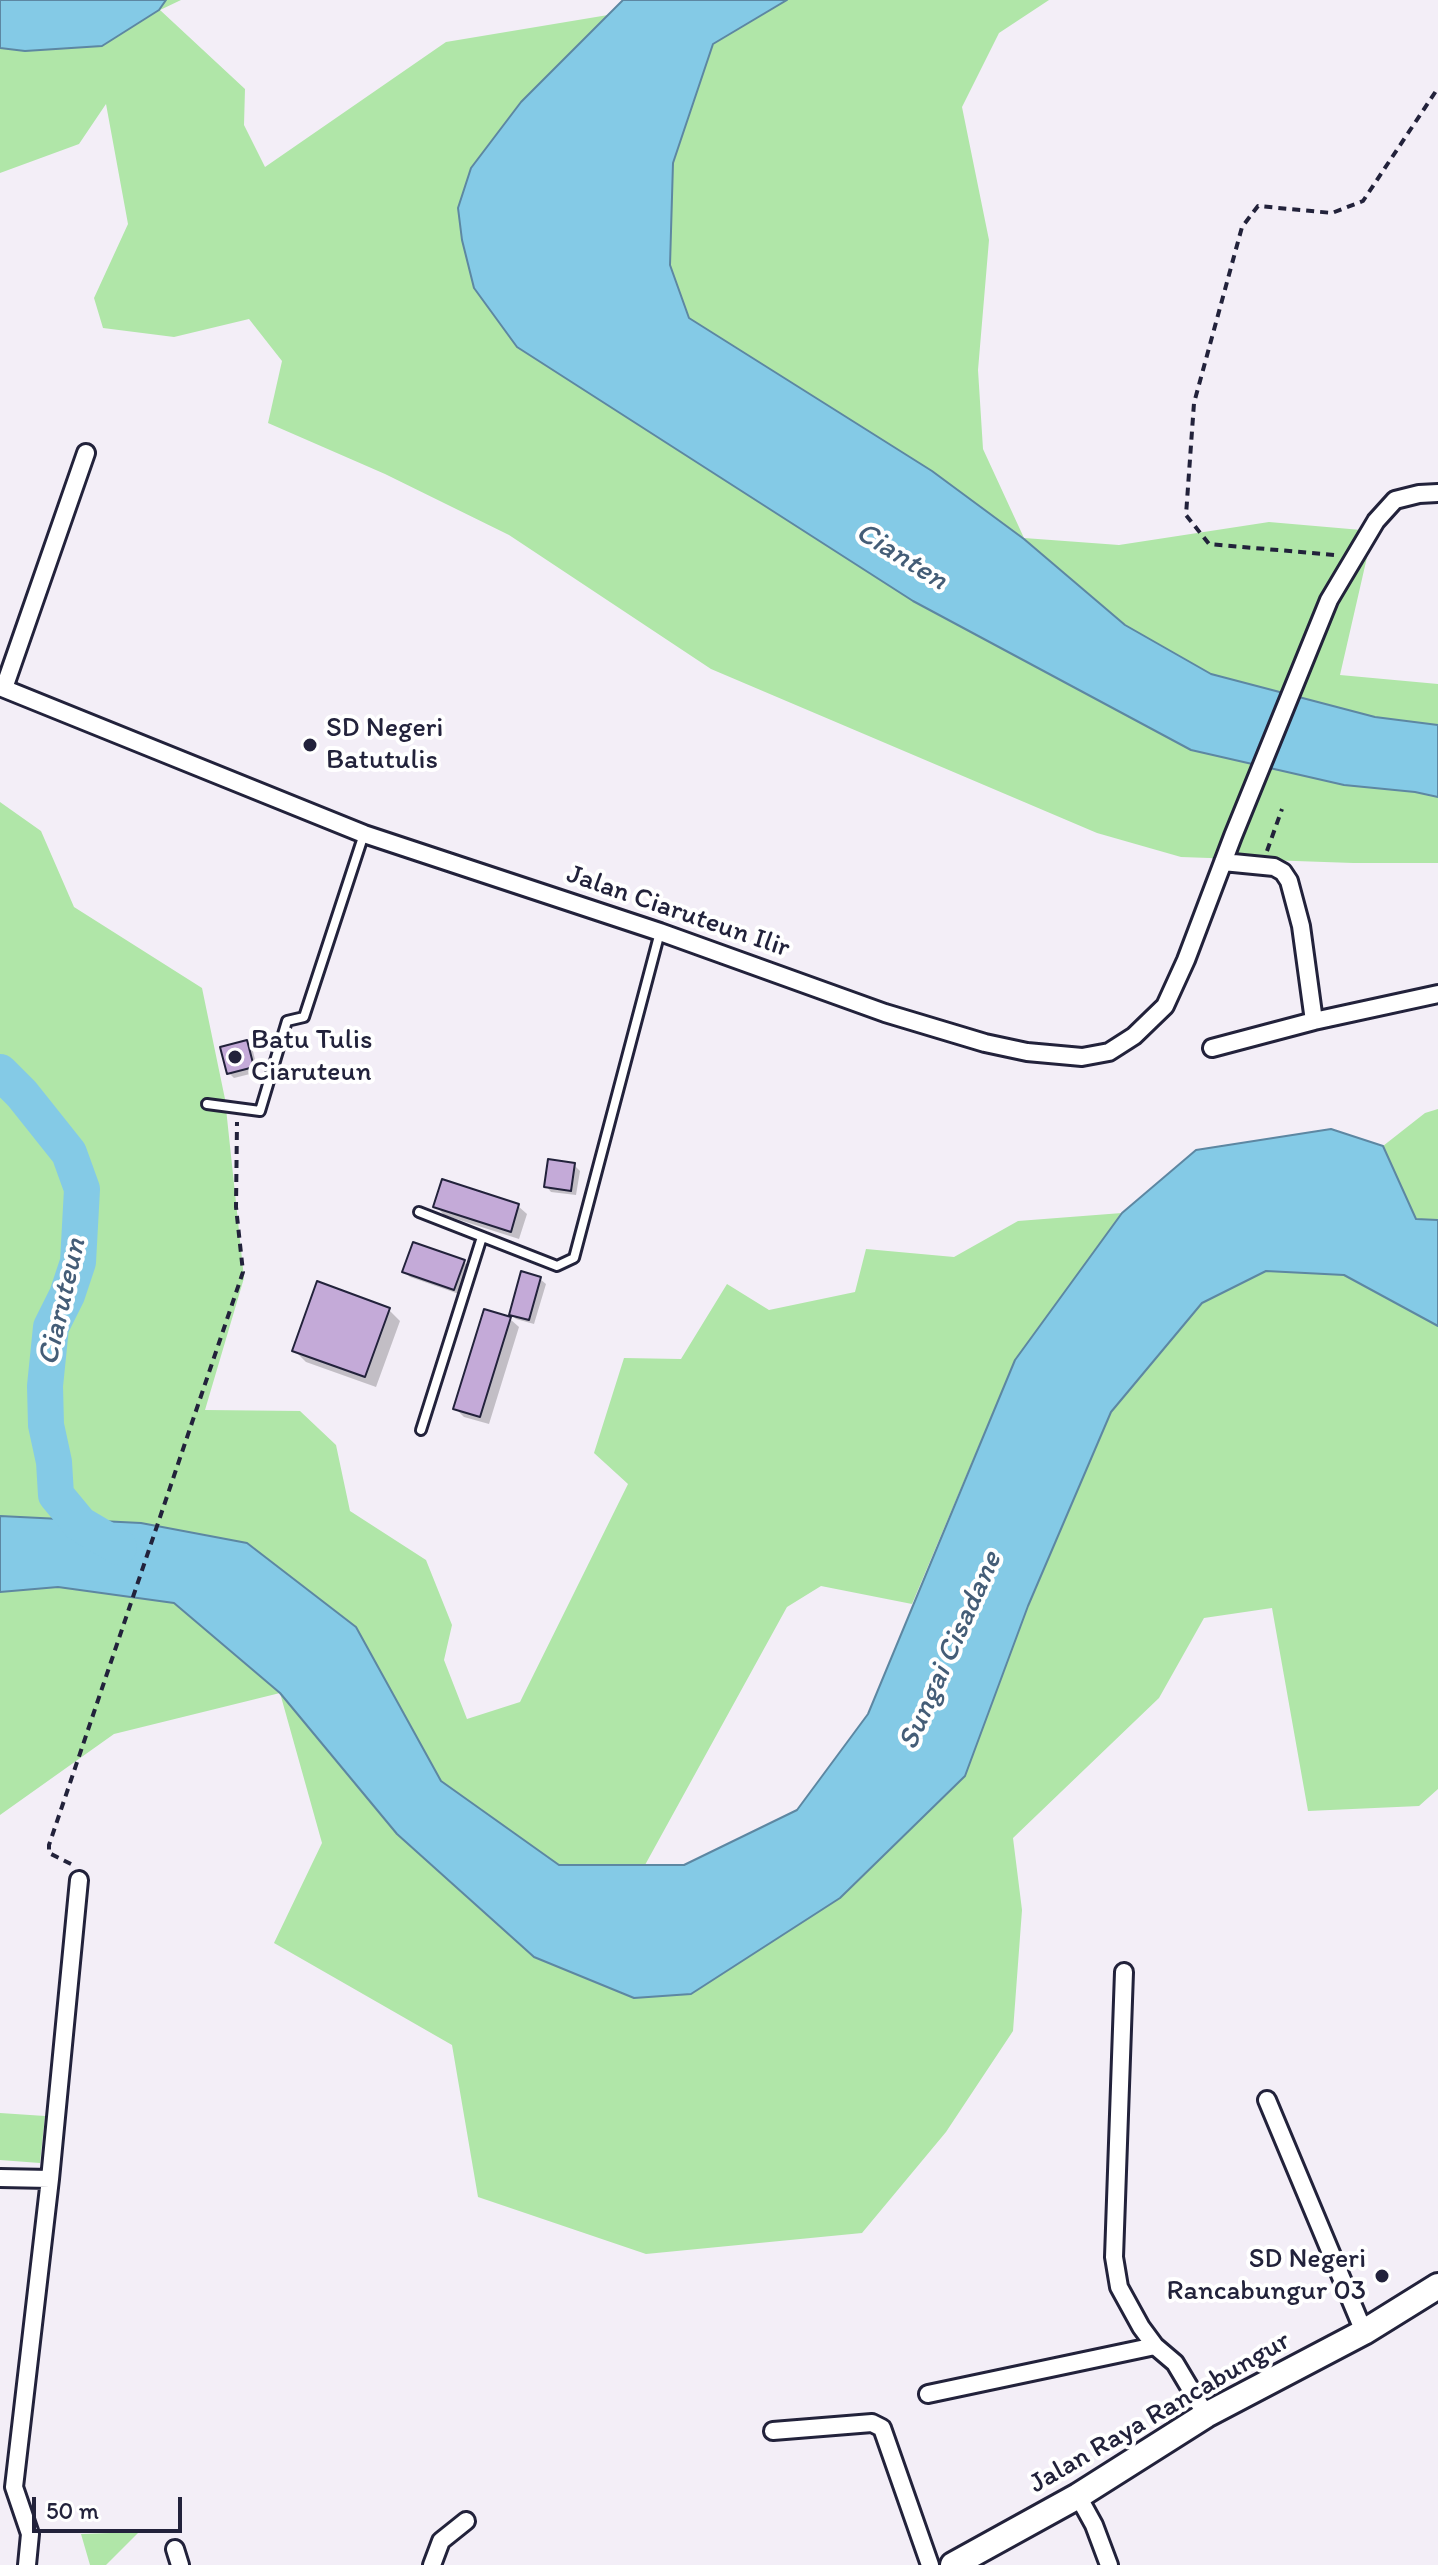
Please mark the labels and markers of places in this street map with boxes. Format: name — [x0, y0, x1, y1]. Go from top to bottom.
place label: SD Negeri Batutulis — [326, 712, 443, 778]
marker: SD Negeri Batutulis — [301, 736, 319, 754]
place label: Batu Tulis Ciaruteun — [251, 1024, 372, 1090]
marker: Batu Tulis Ciaruteun — [226, 1048, 244, 1066]
place label: SD Negeri Rancabungur 03 — [1167, 2243, 1366, 2309]
marker: SD Negeri Rancabungur 03 — [1373, 2267, 1391, 2285]

